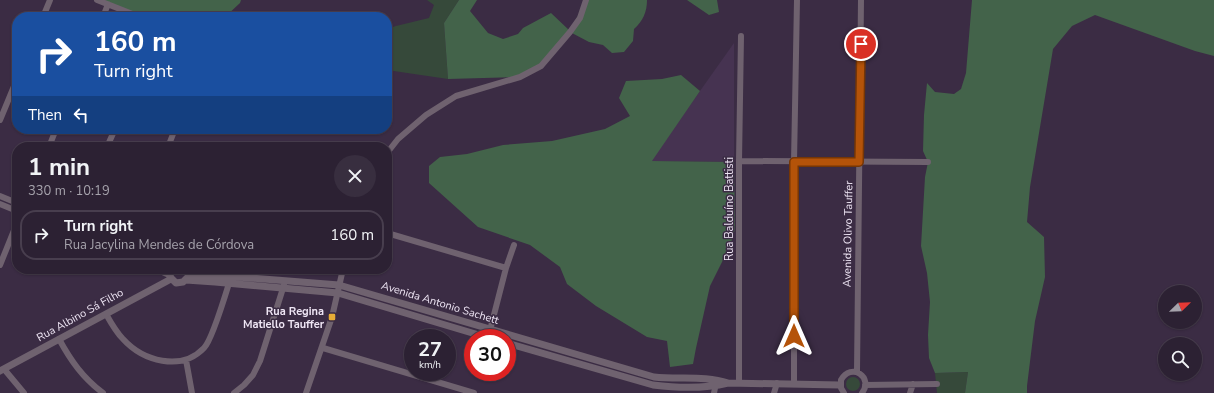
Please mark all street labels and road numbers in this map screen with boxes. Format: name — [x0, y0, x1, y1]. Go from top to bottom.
street label: Rua Balduíno Battisti — [722, 157, 737, 261]
street label: Avenida Olivo Tauffer — [840, 181, 856, 287]
street label: Avenida Antonio Sachett — [379, 278, 501, 328]
street label: Rua Albino Sá Filho — [34, 285, 126, 345]

